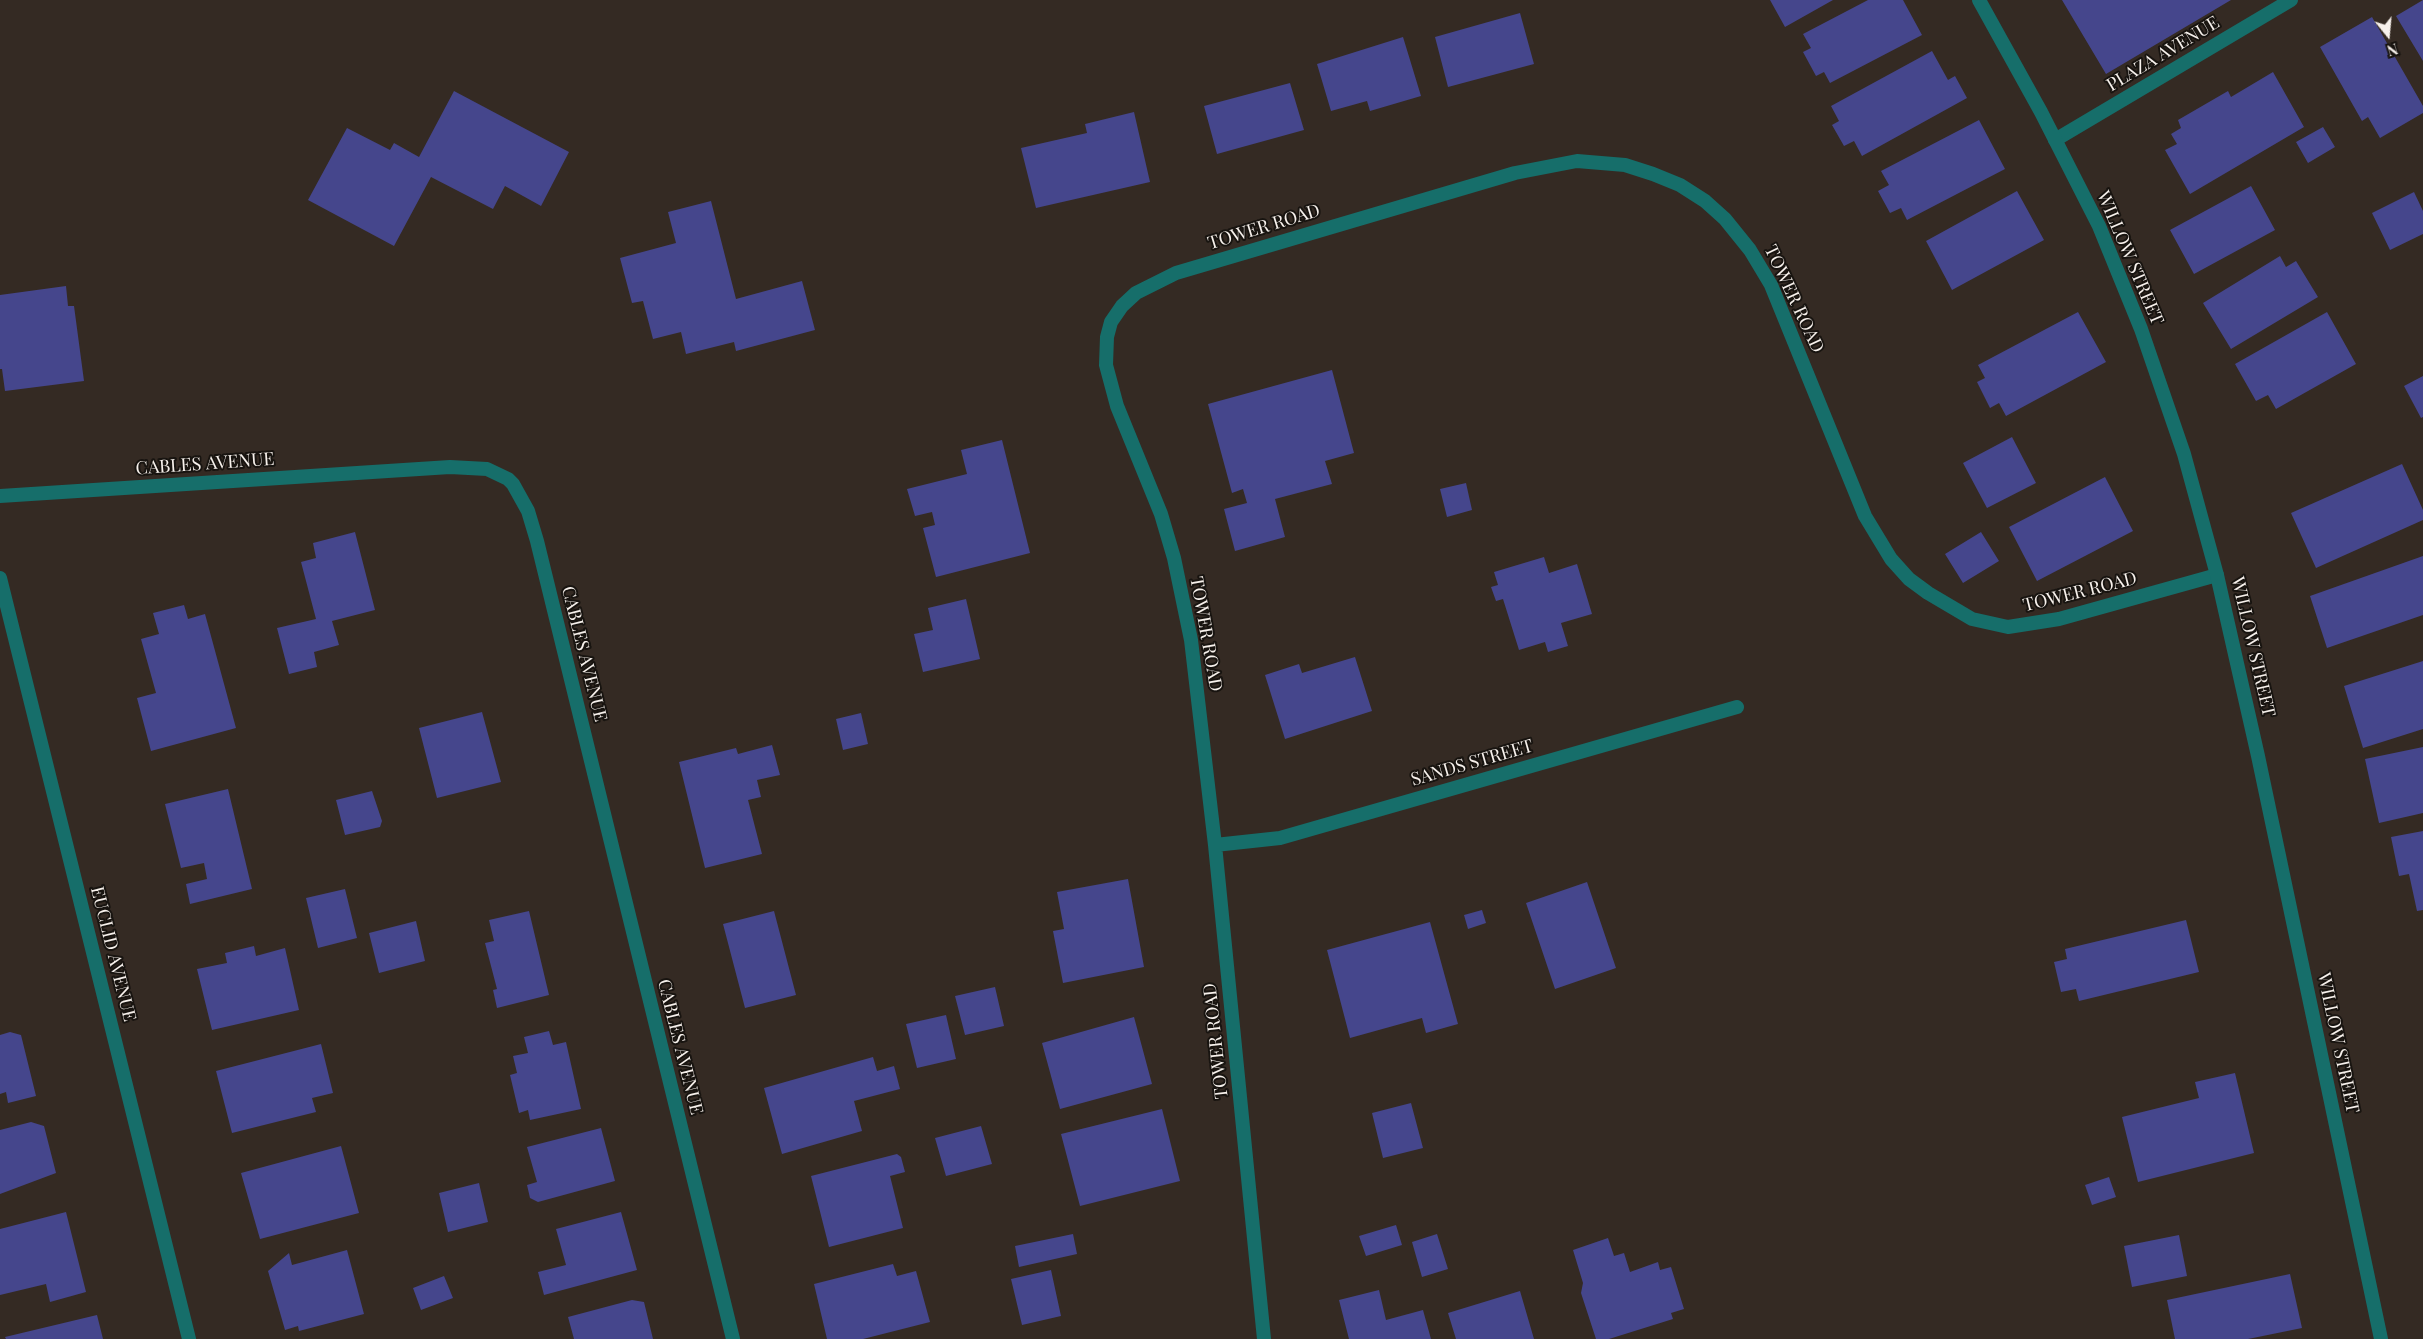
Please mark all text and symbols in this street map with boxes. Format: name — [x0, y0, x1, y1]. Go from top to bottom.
north arrow — [2363, 10, 2413, 60]
street label: PLAZA AVENUE — [2103, 12, 2223, 96]
text: N — [2385, 39, 2400, 60]
street label: WILLOW STREET — [2092, 188, 2168, 328]
street label: TOWER ROAD — [1205, 200, 1323, 254]
street label: TOWER ROAD — [1760, 242, 1828, 356]
street label: CABLES AVENUE — [135, 448, 275, 480]
street label: TOWER ROAD — [2021, 567, 2139, 617]
street label: TOWER ROAD — [1185, 575, 1227, 693]
street label: WILLOW STREET — [2226, 575, 2280, 719]
street label: CABLES AVENUE — [557, 584, 611, 724]
street label: SANDS STREET — [1408, 735, 1536, 791]
street label: EUCLID AVENUE — [86, 884, 140, 1024]
street label: WILLOW STREET — [2313, 971, 2363, 1115]
street label: CABLES AVENUE — [653, 977, 707, 1117]
street label: TOWER ROAD — [1199, 982, 1233, 1100]

